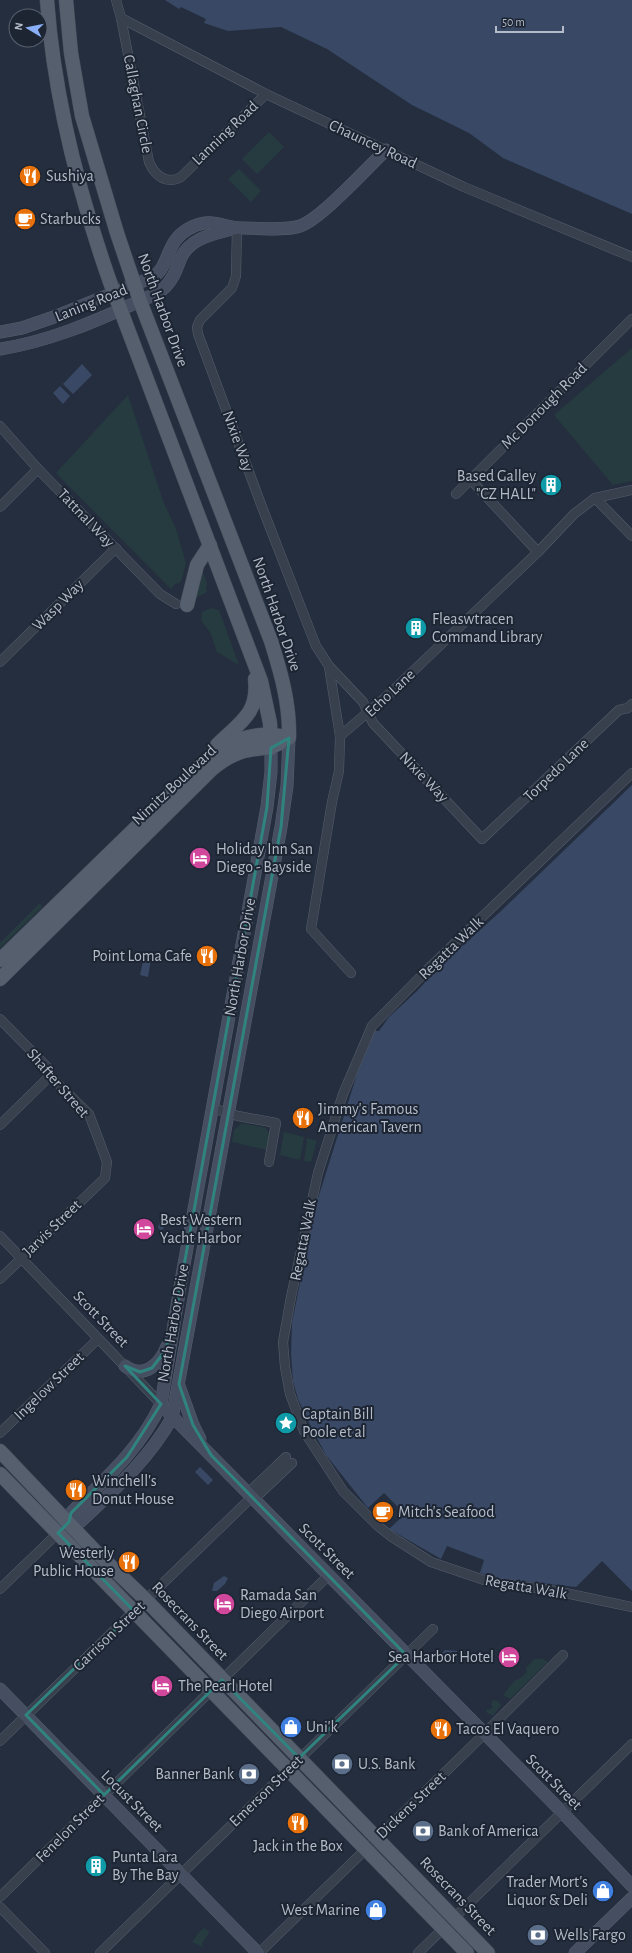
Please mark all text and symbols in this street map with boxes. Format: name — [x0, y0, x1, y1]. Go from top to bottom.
north arrow — [8, 8, 48, 48]
scale bar — [496, 8, 563, 34]
text: 50 m — [502, 16, 525, 28]
text: N — [13, 22, 25, 31]
street label: Callaghan Circle — [121, 53, 155, 155]
street label: Lanning Road — [189, 98, 261, 168]
street label: Chauncey Road — [326, 117, 419, 172]
restaurant icon: Sushiya — [17, 163, 43, 189]
place label: Sushiya — [46, 168, 94, 185]
cafe icon: Starbucks — [12, 206, 38, 232]
place label: Starbucks — [40, 211, 101, 227]
street label: North Harbor Drive — [135, 251, 191, 369]
street label: Laning Road — [53, 281, 129, 325]
street label: Mc Donough Road — [498, 360, 590, 452]
street label: Nixie Way — [219, 409, 256, 474]
place label: Based Galley "CZ HALL" — [457, 468, 536, 502]
building icon: Based Galley "CZ HALL" — [538, 472, 564, 498]
street label: Tattnal Way — [54, 486, 118, 551]
street label: North Harbor Drive — [250, 555, 304, 673]
street label: Wasp Way — [29, 576, 87, 634]
place label: Fleaswtracen Command Library — [432, 611, 543, 646]
building icon: Fleaswtracen Command Library — [403, 615, 429, 641]
street label: Echo Lane — [362, 666, 418, 720]
street label: Torpedo Lane — [520, 735, 592, 805]
street label: Nimitz Boulevard — [129, 742, 219, 828]
street label: Nixie Way — [396, 749, 452, 806]
place label: Holiday Inn San Diego - Bayside — [216, 841, 313, 876]
hotel icon: Holiday Inn San Diego - Bayside — [187, 845, 213, 871]
street label: North Harbor Drive — [222, 897, 258, 1017]
street label: Regatta Walk — [416, 913, 487, 983]
restaurant icon: Point Loma Cafe — [194, 943, 220, 969]
place label: Point Loma Cafe — [92, 948, 192, 964]
street label: Shafter Street — [24, 1045, 92, 1121]
place label: Jimmy's Famous American Tavern — [318, 1101, 422, 1135]
restaurant icon: Jimmy's Famous American Tavern — [290, 1105, 316, 1131]
street label: Jarvis Street — [20, 1197, 84, 1259]
street label: Regatta Walk — [287, 1197, 319, 1282]
place label: Best Western Yacht Harbor — [160, 1212, 242, 1246]
hotel icon: Best Western Yacht Harbor — [131, 1216, 157, 1242]
street label: North Harbor Drive — [155, 1263, 191, 1383]
street label: Scott Street — [70, 1288, 132, 1350]
street label: Ingelow Street — [11, 1349, 87, 1423]
place label: Captain Bill Poole et al — [302, 1406, 374, 1440]
place icon: Captain Bill Poole et al — [273, 1410, 299, 1436]
place label: Winchell's Donut House — [92, 1473, 174, 1507]
restaurant icon: Winchell's Donut House — [63, 1477, 89, 1503]
cafe icon: Mitch's Seafood — [370, 1499, 396, 1525]
place label: Mitch's Seafood — [398, 1504, 494, 1520]
street label: Scott Street — [296, 1520, 358, 1582]
place label: Westerly Public House — [33, 1545, 114, 1579]
restaurant icon: Westerly Public House — [116, 1549, 142, 1575]
street label: Regatta Walk — [484, 1572, 569, 1602]
street label: Rosecrans Street — [149, 1579, 231, 1663]
place label: Ramada San Diego Airport — [240, 1587, 324, 1621]
hotel icon: Ramada San Diego Airport — [211, 1591, 237, 1617]
street label: Garrison Street — [70, 1598, 148, 1674]
hotel icon: Sea Harbor Hotel — [496, 1644, 522, 1670]
place label: Sea Harbor Hotel — [388, 1649, 494, 1665]
hotel icon: The Pearl Hotel — [149, 1673, 175, 1699]
place label: The Pearl Hotel — [178, 1678, 273, 1694]
shop icon: Uni'k — [278, 1714, 304, 1740]
restaurant icon: Tacos El Vaquero — [428, 1716, 454, 1742]
place label: Uni'k — [306, 1719, 338, 1735]
place label: Tacos El Vaquero — [456, 1721, 559, 1737]
bank icon: U.S. Bank — [329, 1751, 355, 1777]
street label: Scott Street — [523, 1751, 585, 1813]
street label: Emerson Street — [226, 1752, 306, 1830]
place label: U.S. Bank — [358, 1756, 416, 1772]
bank icon: Banner Bank — [236, 1761, 262, 1787]
place label: Banner Bank — [155, 1766, 235, 1782]
street label: Locust Street — [98, 1767, 166, 1835]
street label: Dickens Street — [373, 1768, 449, 1842]
street label: Fenelon Street — [33, 1791, 107, 1865]
restaurant icon: Jack in the Box — [285, 1810, 311, 1836]
bank icon: Bank of America — [410, 1818, 436, 1844]
place label: Bank of America — [438, 1823, 539, 1839]
place label: Jack in the Box — [253, 1838, 343, 1854]
place label: Punta Lara By The Bay — [112, 1849, 179, 1884]
building icon: Punta Lara By The Bay — [83, 1853, 109, 1879]
street label: Rosecrans Street — [417, 1854, 499, 1938]
place label: Trader Mort's Liquor & Deli — [506, 1874, 588, 1908]
shop icon: Trader Mort's Liquor & Deli — [590, 1878, 616, 1904]
shop icon: West Marine — [363, 1897, 389, 1923]
place label: West Marine — [281, 1902, 360, 1918]
bank icon: Wells Fargo — [525, 1922, 551, 1948]
place label: Wells Fargo — [554, 1927, 626, 1943]

